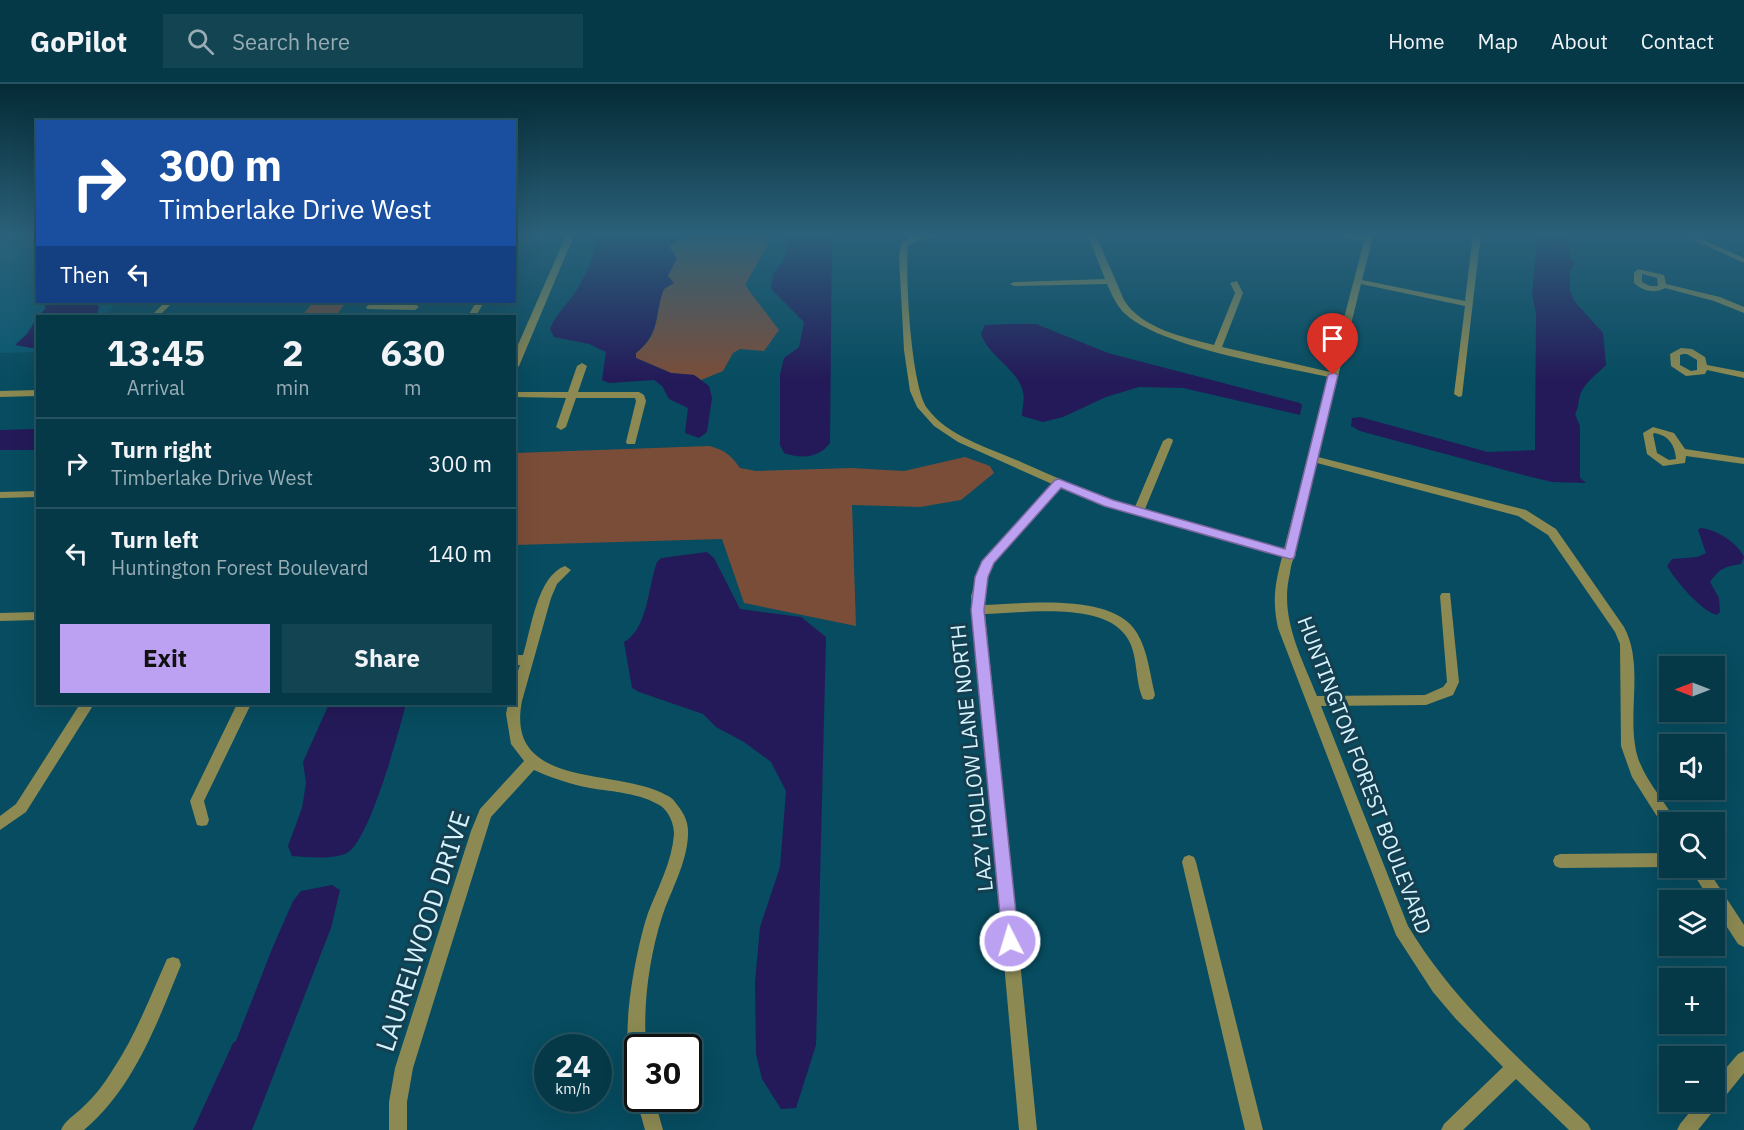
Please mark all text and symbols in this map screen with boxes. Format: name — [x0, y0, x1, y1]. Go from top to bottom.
search box — [163, 14, 583, 68]
text: GoPilot — [30, 23, 127, 60]
icon: search — [184, 25, 217, 58]
text: Search here — [232, 27, 350, 56]
text: Home — [1388, 27, 1445, 55]
text: Map — [1478, 27, 1518, 55]
text: About — [1551, 27, 1608, 55]
text: Contact — [1641, 27, 1714, 55]
text: 300 m — [159, 138, 282, 193]
icon: right — [60, 144, 138, 222]
text: Timberlake Drive West — [159, 191, 432, 226]
icon: left — [122, 258, 155, 291]
text: Then — [60, 260, 110, 289]
pin — [1307, 313, 1358, 375]
icon: arrive — [1316, 322, 1349, 355]
text: 13:45 — [107, 329, 205, 376]
text: 2 — [282, 329, 304, 376]
text: 630 — [380, 329, 445, 376]
text: Arrival — [127, 374, 185, 401]
text: min — [276, 374, 310, 401]
text: m — [404, 374, 422, 401]
text: Turn right — [111, 435, 212, 464]
icon: right — [60, 447, 93, 480]
text: 300 m — [428, 449, 492, 478]
text: Timberlake Drive West — [111, 464, 313, 491]
text: Turn left — [111, 525, 199, 554]
icon: left — [60, 537, 93, 570]
text: 140 m — [428, 539, 492, 568]
text: Huntington Forest Boulevard — [111, 554, 369, 581]
street label: HUNTINGTON FOREST BOULEVARD — [1291, 612, 1439, 938]
street label: LAZY HOLLOW LANE NORTH — [943, 623, 999, 893]
button: Exit — [60, 624, 270, 693]
button: Share — [282, 624, 492, 693]
north arrow — [1659, 656, 1725, 722]
map controls — [1659, 656, 1725, 1112]
button: sound — [1659, 734, 1725, 800]
street label: LAURELWOOD DRIVE — [367, 807, 477, 1055]
button: search — [1659, 812, 1725, 878]
button: layers — [1659, 890, 1725, 956]
position arrow — [978, 909, 1042, 973]
button: + — [1659, 968, 1725, 1034]
speed limit sign: 30 — [624, 1034, 702, 1112]
text: 24 — [555, 1046, 591, 1085]
button: − — [1659, 1046, 1725, 1112]
text: km/h — [555, 1079, 591, 1098]

